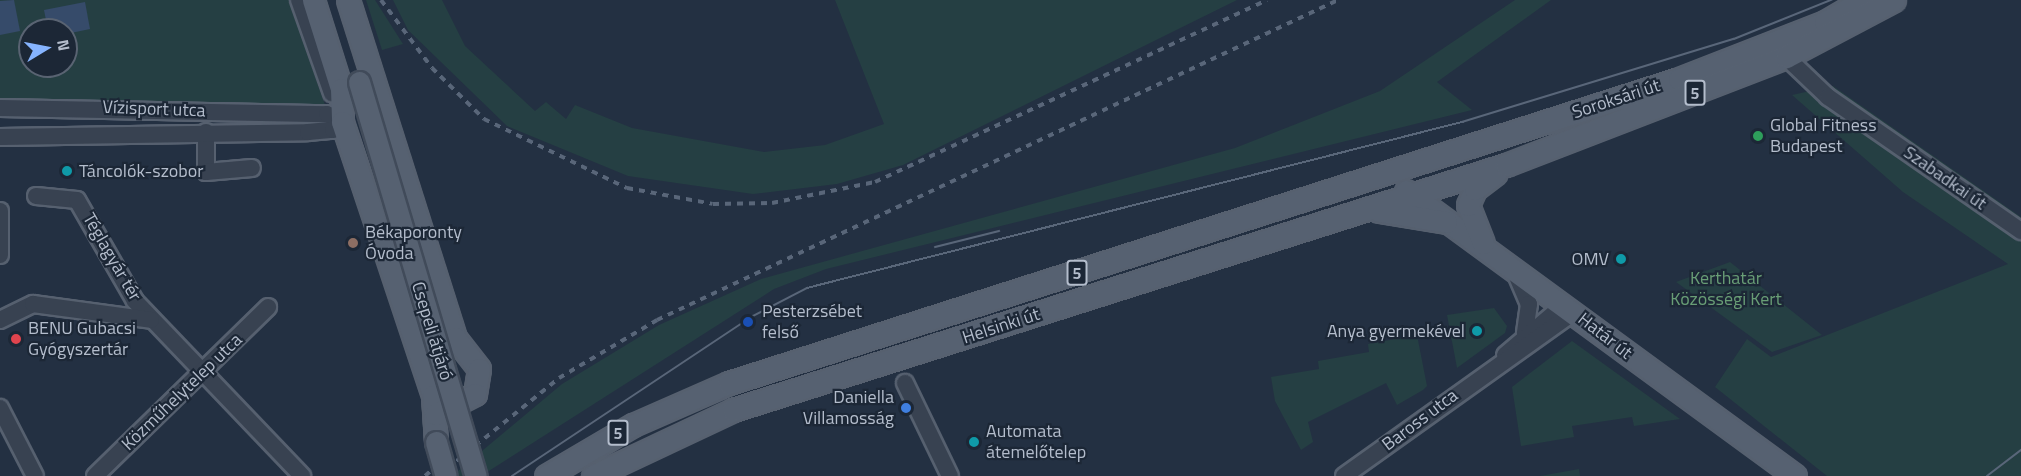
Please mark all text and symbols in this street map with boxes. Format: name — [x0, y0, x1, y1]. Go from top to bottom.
north arrow — [18, 18, 78, 78]
text: N — [51, 38, 77, 53]
street label: Soroksári út — [1569, 75, 1663, 123]
road number: 5 — [1684, 80, 1706, 106]
street label: Vízisport utca — [102, 96, 206, 122]
place label: Global Fitness Budapest — [1770, 115, 1877, 158]
marker: Global Fitness Budapest — [1751, 129, 1765, 143]
street label: Szabadkai út — [1899, 142, 1991, 214]
place label: Táncolók-szobor — [79, 160, 204, 182]
marker: Táncolók-szobor — [60, 164, 74, 178]
street label: Téglagyár tér — [78, 209, 146, 305]
place label: Békaporonty Óvoda — [365, 222, 462, 264]
marker: Békaporonty Óvoda — [346, 236, 360, 250]
place label: OMV — [1572, 248, 1609, 270]
marker: OMV — [1614, 252, 1628, 266]
road number: 5 — [1066, 260, 1088, 286]
park label: Kerthatár Közösségi Kert — [1670, 268, 1782, 310]
street label: Csepeli átjáró — [407, 279, 457, 383]
place label: Pesterzsébet felső — [762, 301, 862, 344]
street label: Helsinki út — [960, 303, 1042, 349]
street label: Határ út — [1574, 308, 1636, 364]
marker: Pesterzsébet felső — [739, 313, 757, 331]
place label: BENU Gubacsi Gyógyszertár — [28, 318, 136, 360]
place label: Anya gyermekével — [1327, 320, 1465, 342]
marker: Anya gyermekével — [1470, 324, 1484, 338]
street label: Közműhelytelep utca — [117, 329, 247, 455]
marker: BENU Gubacsi Gyógyszertár — [9, 332, 23, 346]
street label: Baross utca — [1378, 385, 1462, 455]
place label: Daniella Villamosság — [803, 387, 894, 430]
marker: Daniella Villamosság — [899, 401, 913, 415]
road number: 5 — [608, 420, 628, 446]
place label: Automata átemelőtelep — [986, 421, 1086, 464]
marker: Automata átemelőtelep — [967, 435, 981, 449]

